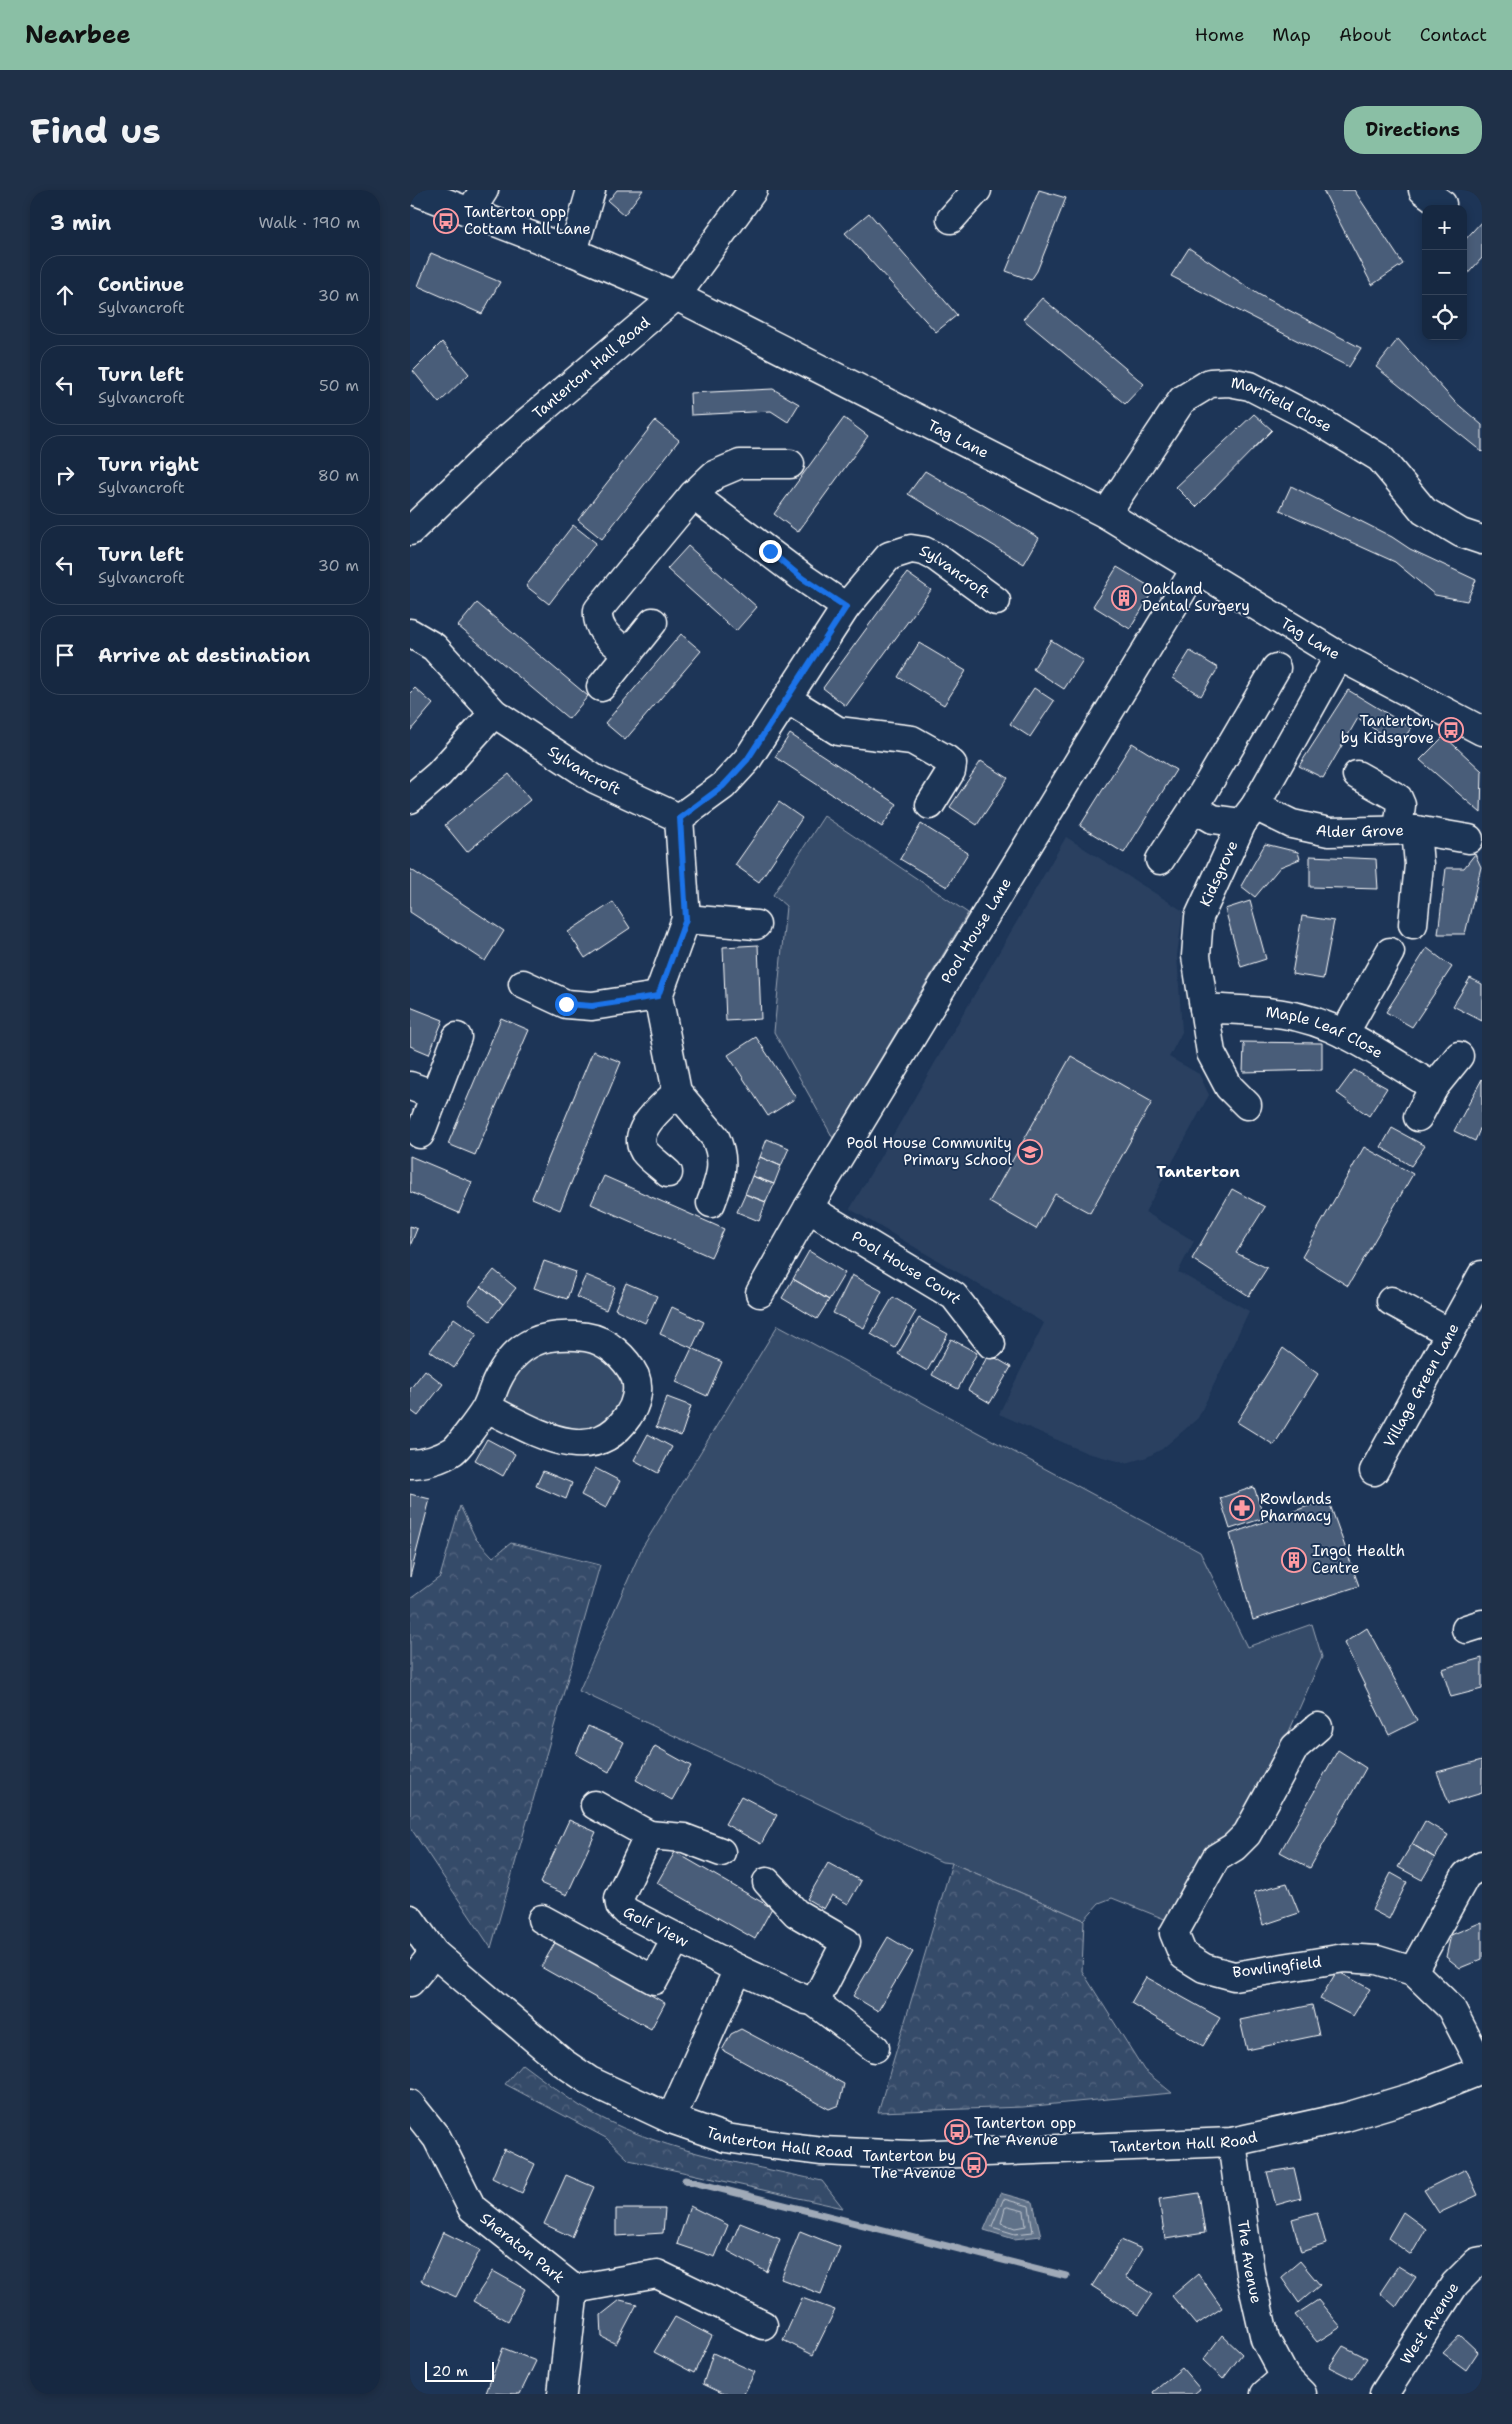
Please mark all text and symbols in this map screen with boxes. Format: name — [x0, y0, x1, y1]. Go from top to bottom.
text: Nearbee — [25, 19, 131, 51]
text: Home — [1195, 23, 1244, 47]
text: Map — [1272, 23, 1311, 47]
text: About — [1339, 23, 1392, 47]
text: Contact — [1420, 23, 1487, 47]
button: Directions — [1344, 106, 1482, 154]
text: Find us — [30, 107, 161, 154]
place label: Tanterton opp Cottam Hall Lane — [464, 202, 591, 239]
map controls — [1422, 205, 1467, 340]
button: + — [1422, 205, 1467, 250]
bus stop icon: Tanterton opp Cottam Hall Lane — [433, 208, 459, 234]
text: 3 min — [50, 209, 111, 237]
text: Walk · 190 m — [258, 212, 360, 233]
button: − — [1422, 250, 1467, 295]
text: Continue — [98, 272, 184, 297]
icon: ahead — [51, 281, 79, 309]
text: 30 m — [318, 285, 359, 306]
button: locate — [1422, 295, 1467, 340]
text: Sylvancroft — [98, 297, 185, 318]
street label: Tanterton Hall Road — [528, 312, 655, 423]
text: Turn left — [98, 362, 184, 387]
icon: left — [51, 371, 79, 399]
street label: Marlfield Close — [1229, 373, 1336, 437]
text: 50 m — [319, 375, 359, 396]
text: Sylvancroft — [98, 387, 185, 408]
street label: Tag Lane — [924, 415, 992, 463]
text: Turn right — [98, 452, 199, 477]
icon: right — [51, 461, 79, 489]
text: 80 m — [318, 465, 359, 486]
text: Sylvancroft — [98, 477, 185, 498]
route end — [759, 540, 782, 563]
street label: Sylvancroft — [916, 540, 994, 603]
text: Turn left — [98, 542, 184, 567]
icon: left — [51, 551, 79, 579]
text: 30 m — [318, 555, 359, 576]
text: Sylvancroft — [98, 567, 185, 588]
place label: Oakland Dental Surgery — [1142, 579, 1250, 616]
building icon: Oakland Dental Surgery — [1111, 585, 1137, 611]
street label: Tag Lane — [1277, 613, 1344, 664]
icon: arrive — [51, 641, 79, 669]
text: Arrive at destination — [98, 643, 310, 668]
place label: Tanterton, by Kidsgrove — [1341, 711, 1434, 748]
bus stop icon: Tanterton, by Kidsgrove — [1438, 717, 1464, 743]
street label: Sylvancroft — [544, 741, 624, 799]
street label: Alder Grove — [1314, 819, 1404, 842]
street label: Kidsgrove — [1195, 837, 1243, 910]
street label: Pool House Lane — [936, 874, 1016, 987]
route start — [555, 993, 578, 1016]
street label: Maple Leaf Close — [1265, 1002, 1386, 1063]
place label: Pool House Community Primary School — [847, 1133, 1012, 1170]
school or university icon: Pool House Community Primary School — [1017, 1139, 1043, 1165]
district label: Tanterton — [1156, 1161, 1240, 1182]
street label: Pool House Court — [848, 1227, 966, 1308]
street label: Village Green Lane — [1379, 1320, 1464, 1451]
place label: Rowlands Pharmacy — [1260, 1489, 1332, 1526]
pharmacy icon: Rowlands Pharmacy — [1229, 1495, 1255, 1521]
place label: Ingol Health Centre — [1312, 1541, 1405, 1578]
building icon: Ingol Health Centre — [1281, 1547, 1307, 1573]
street label: Golf View — [620, 1902, 692, 1952]
street label: Bowlingfield — [1231, 1952, 1323, 1982]
place label: Tanterton opp The Avenue — [974, 2113, 1076, 2150]
bus stop icon: Tanterton opp The Avenue — [944, 2119, 970, 2145]
street label: Tanterton Hall Road — [704, 2122, 854, 2162]
street label: Tanterton Hall Road — [1109, 2127, 1260, 2157]
place label: Tanterton by The Avenue — [862, 2146, 956, 2183]
bus stop icon: Tanterton by The Avenue — [961, 2152, 987, 2178]
street label: Sheraton Park — [476, 2208, 569, 2288]
street label: The Avenue — [1233, 2219, 1267, 2305]
street label: West Avenue — [1396, 2279, 1463, 2368]
scale bar — [425, 2359, 494, 2382]
text: 20 m — [432, 2362, 468, 2380]

